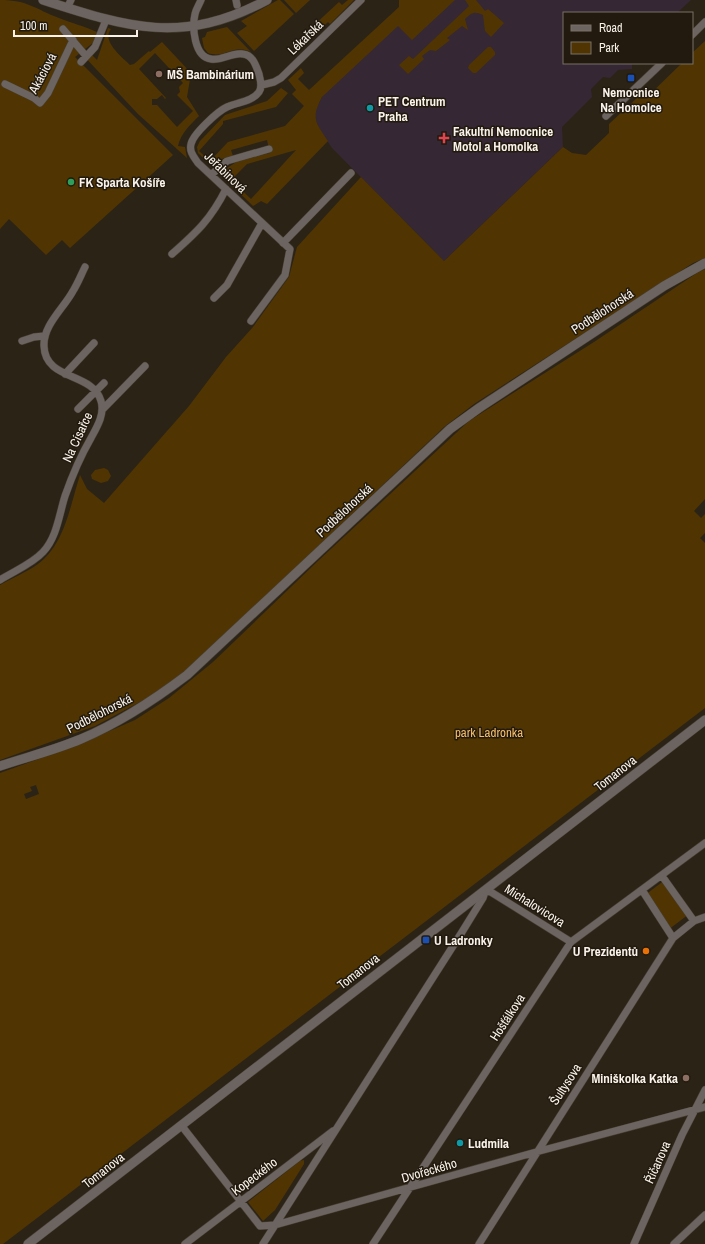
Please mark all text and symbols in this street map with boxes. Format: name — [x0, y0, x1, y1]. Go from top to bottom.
scale bar — [14, 12, 137, 38]
legend — [563, 12, 693, 64]
street label: Lékařská — [284, 16, 327, 59]
text: 100 m — [20, 18, 47, 34]
text: Road — [599, 20, 623, 36]
text: Park — [599, 40, 619, 56]
street label: Akáciová — [24, 50, 60, 97]
place label: MŠ Bambinárium — [167, 66, 254, 83]
marker: MŠ Bambinárium — [154, 69, 164, 79]
marker: Nemocnice Na Homolce — [626, 73, 636, 83]
place label: Nemocnice Na Homolce — [600, 84, 662, 116]
place label: PET Centrum Praha — [378, 93, 446, 125]
marker: PET Centrum Praha — [365, 103, 375, 113]
place label: Fakultní Nemocnice Motol a Homolka — [453, 123, 553, 155]
marker: Fakultní Nemocnice Motol a Homolka — [438, 132, 450, 144]
street label: Jeřabinová — [201, 148, 251, 197]
place label: FK Sparta Košíře — [79, 174, 166, 191]
marker: FK Sparta Košíře — [66, 177, 76, 187]
street label: Podbělohorská — [568, 285, 637, 338]
street label: Na Císařce — [58, 409, 96, 465]
street label: Podbělohorská — [313, 480, 376, 541]
street label: Podbělohorská — [64, 690, 135, 737]
park label: park Ladronka — [455, 724, 523, 741]
street label: Tomanova — [591, 752, 640, 795]
street label: Michalovicova — [501, 880, 568, 931]
place label: U Ladronky — [434, 932, 493, 949]
marker: U Ladronky — [421, 935, 431, 945]
place label: U Prezidentů — [573, 943, 638, 960]
marker: U Prezidentů — [641, 946, 651, 956]
street label: Tomanova — [334, 950, 383, 993]
street label: Hošťálkova — [486, 990, 529, 1044]
street label: Šultysova — [546, 1060, 585, 1108]
place label: Miniškolka Katka — [591, 1070, 678, 1087]
marker: Miniškolka Katka — [681, 1073, 691, 1083]
place label: Ludmila — [468, 1135, 509, 1152]
marker: Ludmila — [455, 1138, 465, 1148]
street label: Říčanova — [641, 1138, 674, 1186]
street label: Tomanova — [79, 1149, 128, 1192]
street label: Kopeckého — [228, 1154, 281, 1199]
street label: Dvořeckého — [399, 1154, 459, 1186]

